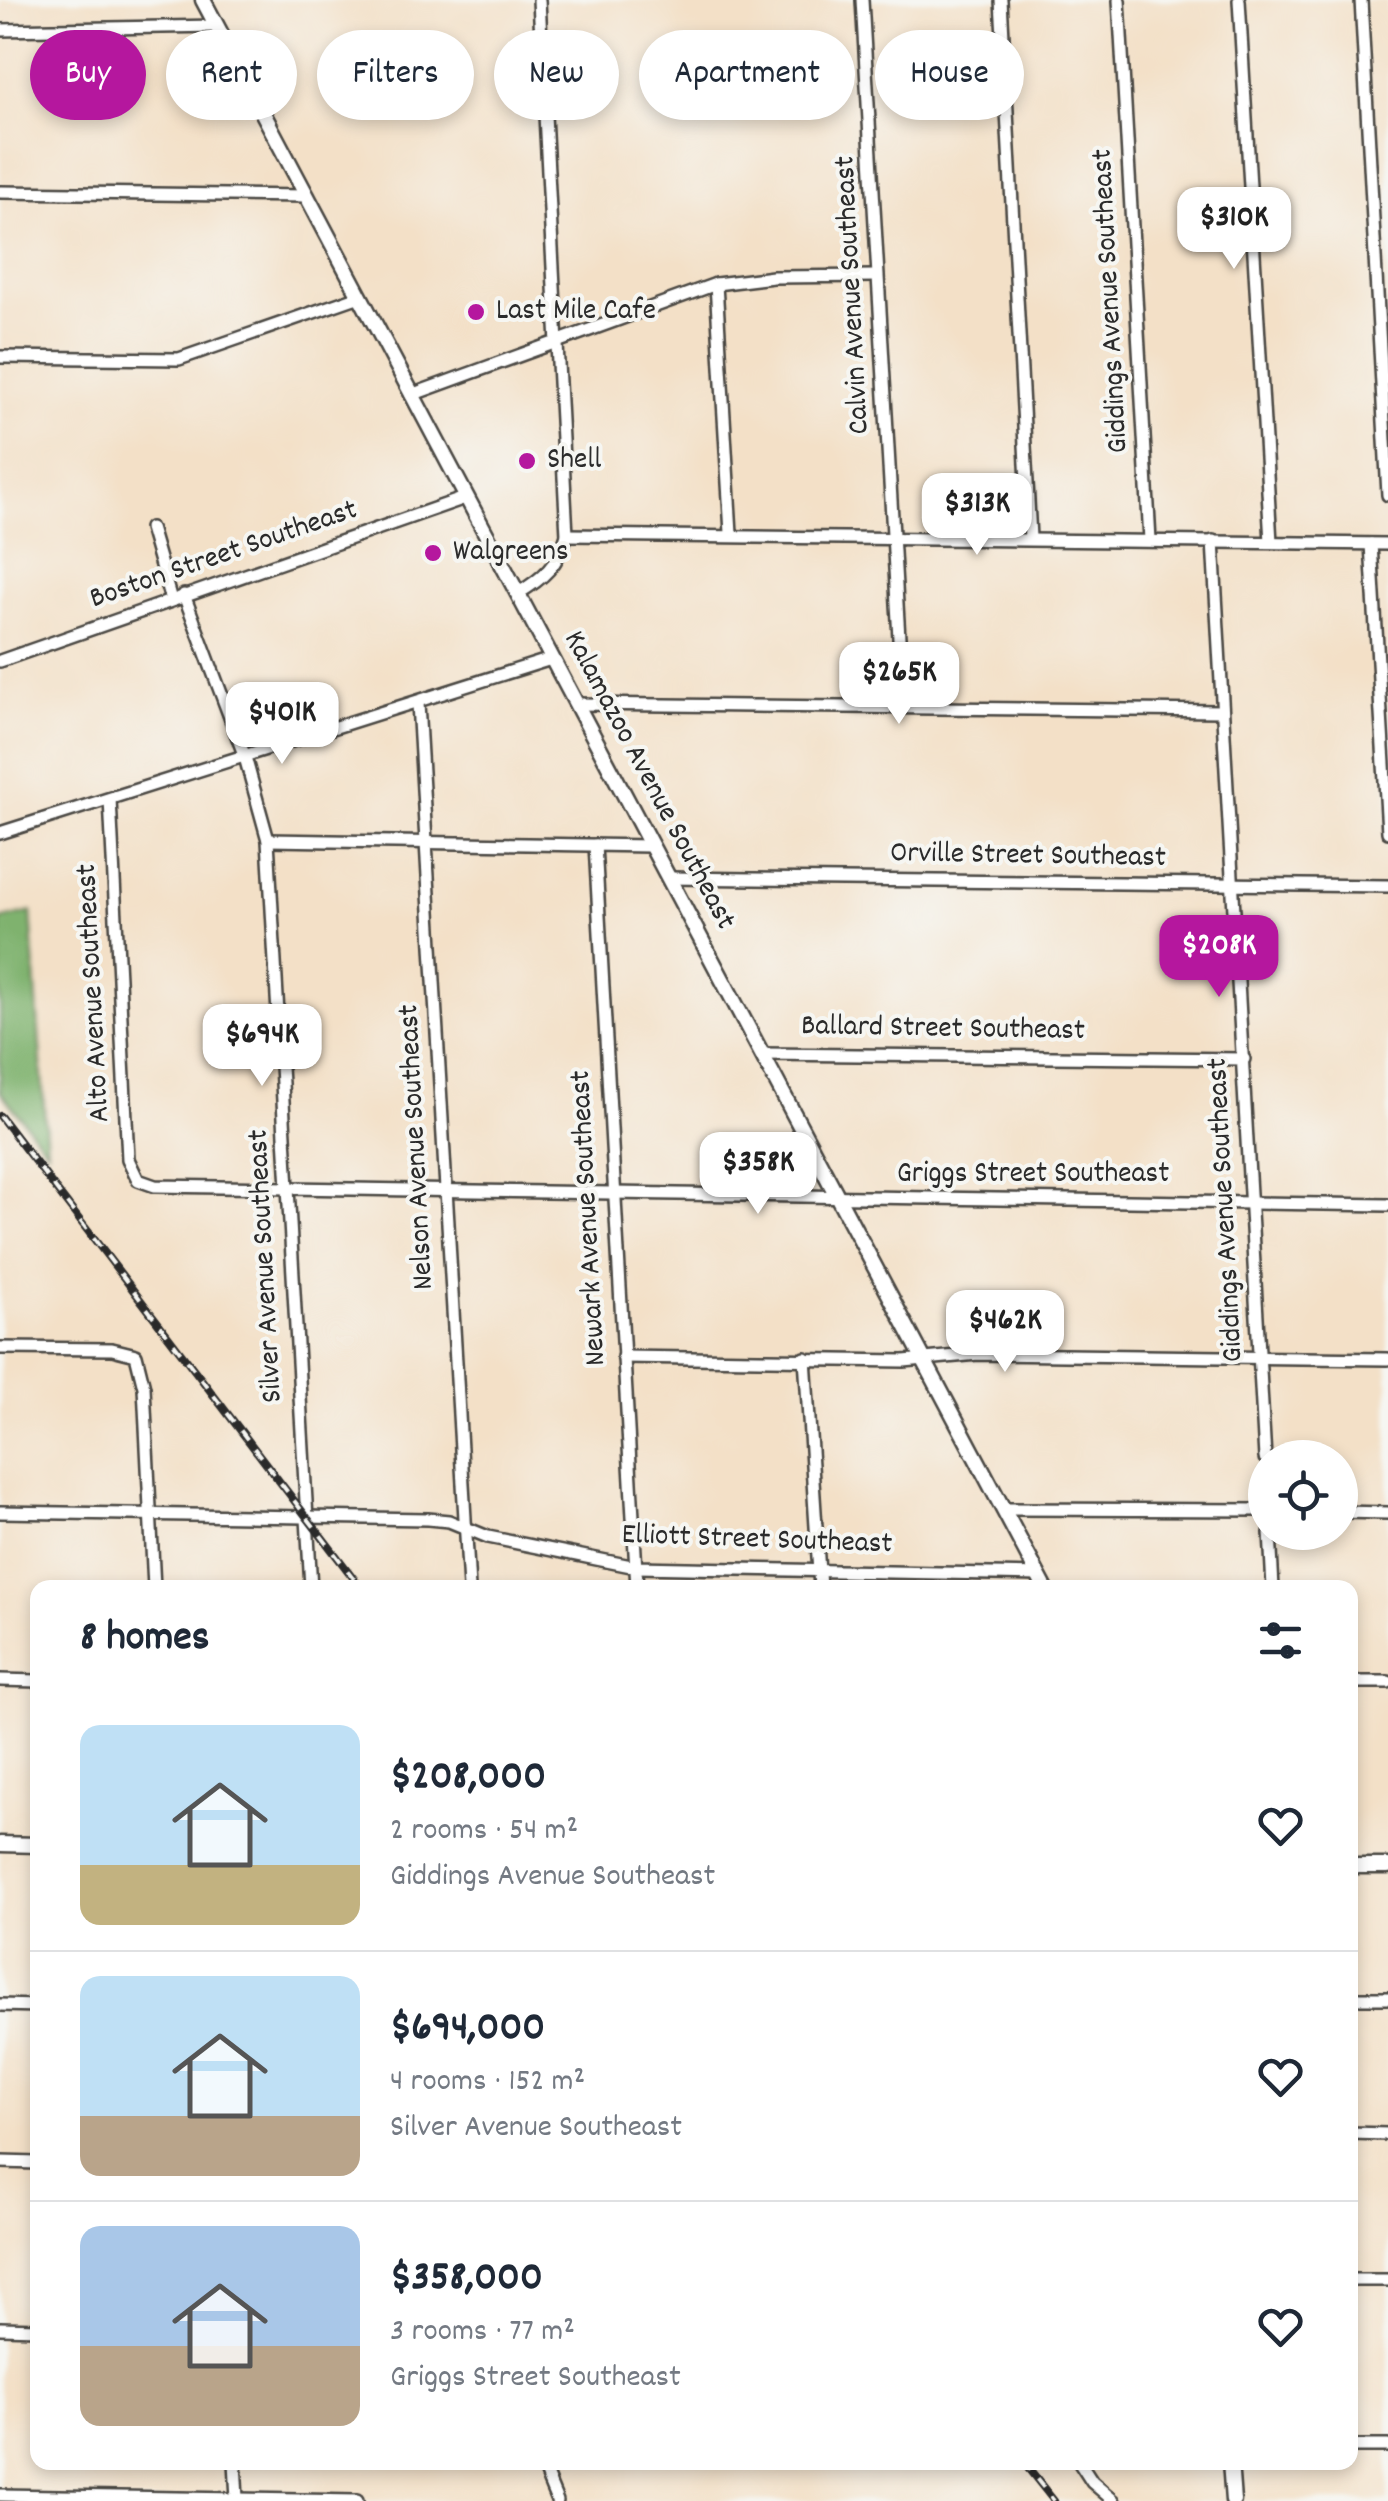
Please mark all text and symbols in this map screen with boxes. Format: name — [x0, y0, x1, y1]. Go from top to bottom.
chip: Buy — [30, 30, 146, 120]
chip: Rent — [166, 30, 297, 120]
chip: Filters — [317, 30, 474, 120]
chip: New — [494, 30, 619, 120]
chip: Apartment — [639, 30, 855, 120]
chip: House — [875, 30, 1024, 120]
street label: Giddings Avenue Southeast — [1083, 148, 1141, 454]
street label: Calvin Avenue Southeast — [825, 155, 883, 435]
pin: $310K — [1164, 187, 1304, 272]
text: $310K — [1199, 196, 1269, 242]
place label: Last Mile Cafe — [496, 291, 656, 334]
marker: Last Mile Cafe — [465, 301, 487, 323]
place label: Shell — [547, 440, 601, 483]
marker: Shell — [516, 450, 538, 472]
pin: $313K — [907, 473, 1047, 558]
text: $313K — [944, 482, 1010, 528]
street label: Boston Street Southeast — [84, 490, 364, 622]
place label: Walgreens — [453, 532, 569, 575]
marker: Walgreens — [422, 542, 444, 564]
street label: Kalamazoo Avenue Southeast — [551, 624, 745, 938]
pin: $265K — [829, 642, 969, 727]
text: $265K — [861, 651, 937, 697]
pin: $401K — [212, 682, 352, 767]
text: $401K — [248, 691, 316, 737]
street label: Orville Street Southeast — [890, 833, 1166, 881]
street label: Alto Avenue Southeast — [67, 863, 123, 1123]
pin: $208K — [1149, 915, 1289, 1000]
text: $208K — [1181, 924, 1257, 970]
street label: Nelson Avenue Southeast — [389, 1003, 447, 1291]
pin: $694K — [192, 1004, 332, 1089]
street label: Ballard Street Southeast — [801, 1006, 1085, 1054]
text: $694K — [225, 1013, 299, 1059]
street label: Giddings Avenue Southeast — [1198, 1057, 1256, 1363]
street label: Newark Avenue Southeast — [561, 1069, 619, 1367]
street label: Silver Avenue Southeast — [238, 1128, 296, 1404]
pin: $358K — [688, 1132, 828, 1217]
text: $358K — [722, 1141, 794, 1187]
street label: Griggs Street Southeast — [897, 1154, 1169, 1197]
pin: $462K — [935, 1290, 1075, 1375]
text: $462K — [968, 1299, 1042, 1345]
map controls — [1248, 1440, 1358, 1550]
button: locate — [1248, 1440, 1358, 1550]
street label: Elliott Street Southeast — [621, 1515, 893, 1567]
text: 8 homes — [80, 1610, 209, 1670]
icon: filters — [1253, 1613, 1308, 1668]
text: $208,000 — [390, 1749, 546, 1809]
icon: home — [160, 1765, 280, 1885]
icon: heart — [1253, 1798, 1308, 1853]
text: 2 rooms · 54 m² — [390, 1809, 578, 1855]
text: Giddings Avenue Southeast — [390, 1855, 715, 1901]
text: $694,000 — [390, 2000, 545, 2060]
icon: home — [160, 2016, 280, 2136]
icon: heart — [1253, 2049, 1308, 2104]
text: 4 rooms · 152 m² — [390, 2060, 585, 2106]
text: Silver Avenue Southeast — [390, 2106, 682, 2152]
text: $358,000 — [390, 2250, 543, 2310]
icon: home — [160, 2266, 280, 2386]
icon: heart — [1253, 2299, 1308, 2354]
text: 3 rooms · 77 m² — [390, 2310, 575, 2356]
text: Griggs Street Southeast — [390, 2356, 681, 2402]

